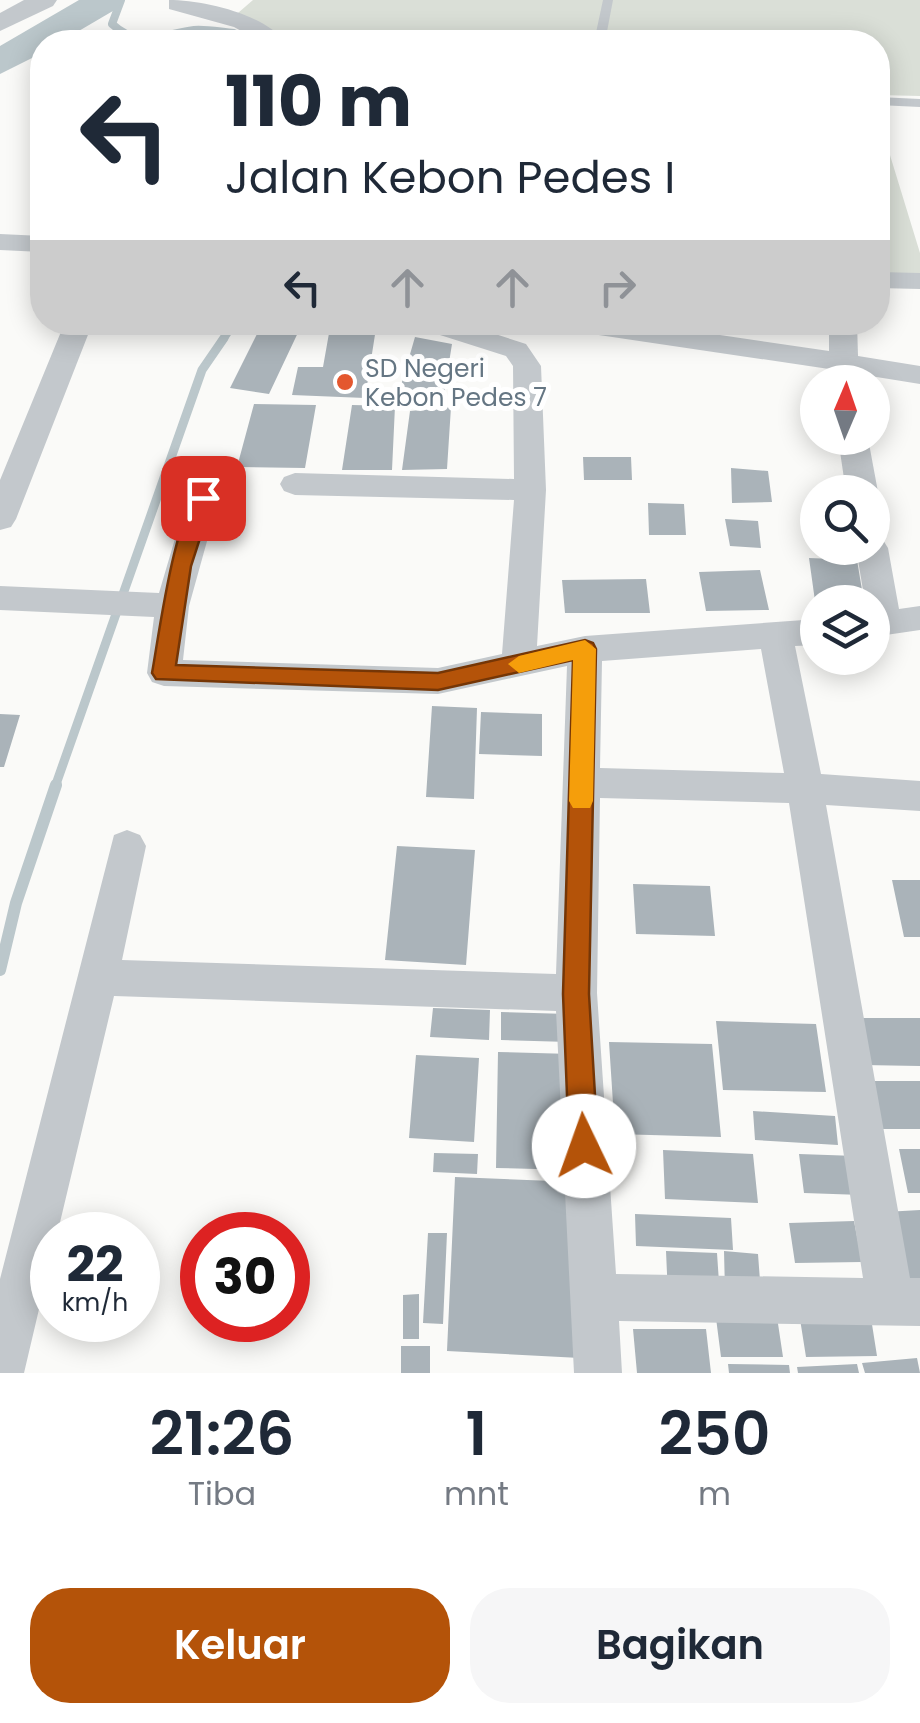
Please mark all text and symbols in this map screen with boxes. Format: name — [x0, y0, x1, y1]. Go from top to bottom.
text: 110 m — [225, 52, 412, 151]
icon: left — [60, 70, 190, 200]
text: Jalan Kebon Pedes I — [225, 146, 675, 209]
icon: left — [275, 260, 330, 315]
icon: ahead — [380, 260, 435, 315]
icon: ahead — [485, 260, 540, 315]
icon: right — [590, 260, 645, 315]
place label: SD Negeri Kebon Pedes 7 — [365, 351, 547, 415]
north arrow — [800, 365, 890, 455]
map controls — [800, 365, 890, 675]
marker: SD Negeri Kebon Pedes 7 — [334, 371, 356, 393]
pin — [161, 456, 246, 541]
icon: arrive — [176, 471, 231, 526]
button: search — [800, 475, 890, 565]
button: layers — [800, 585, 890, 675]
position arrow — [532, 1094, 636, 1198]
speed limit sign: 30 — [180, 1212, 310, 1342]
text: 22 — [66, 1229, 124, 1300]
text: km/h — [62, 1285, 128, 1320]
text: 21:26 — [150, 1392, 294, 1476]
text: 1 — [466, 1392, 487, 1476]
text: 250 — [659, 1392, 770, 1476]
text: Tiba — [188, 1471, 256, 1516]
text: mnt — [444, 1471, 509, 1516]
text: m — [698, 1471, 731, 1516]
button: Keluar — [30, 1588, 450, 1703]
button: Bagikan — [470, 1588, 890, 1703]

